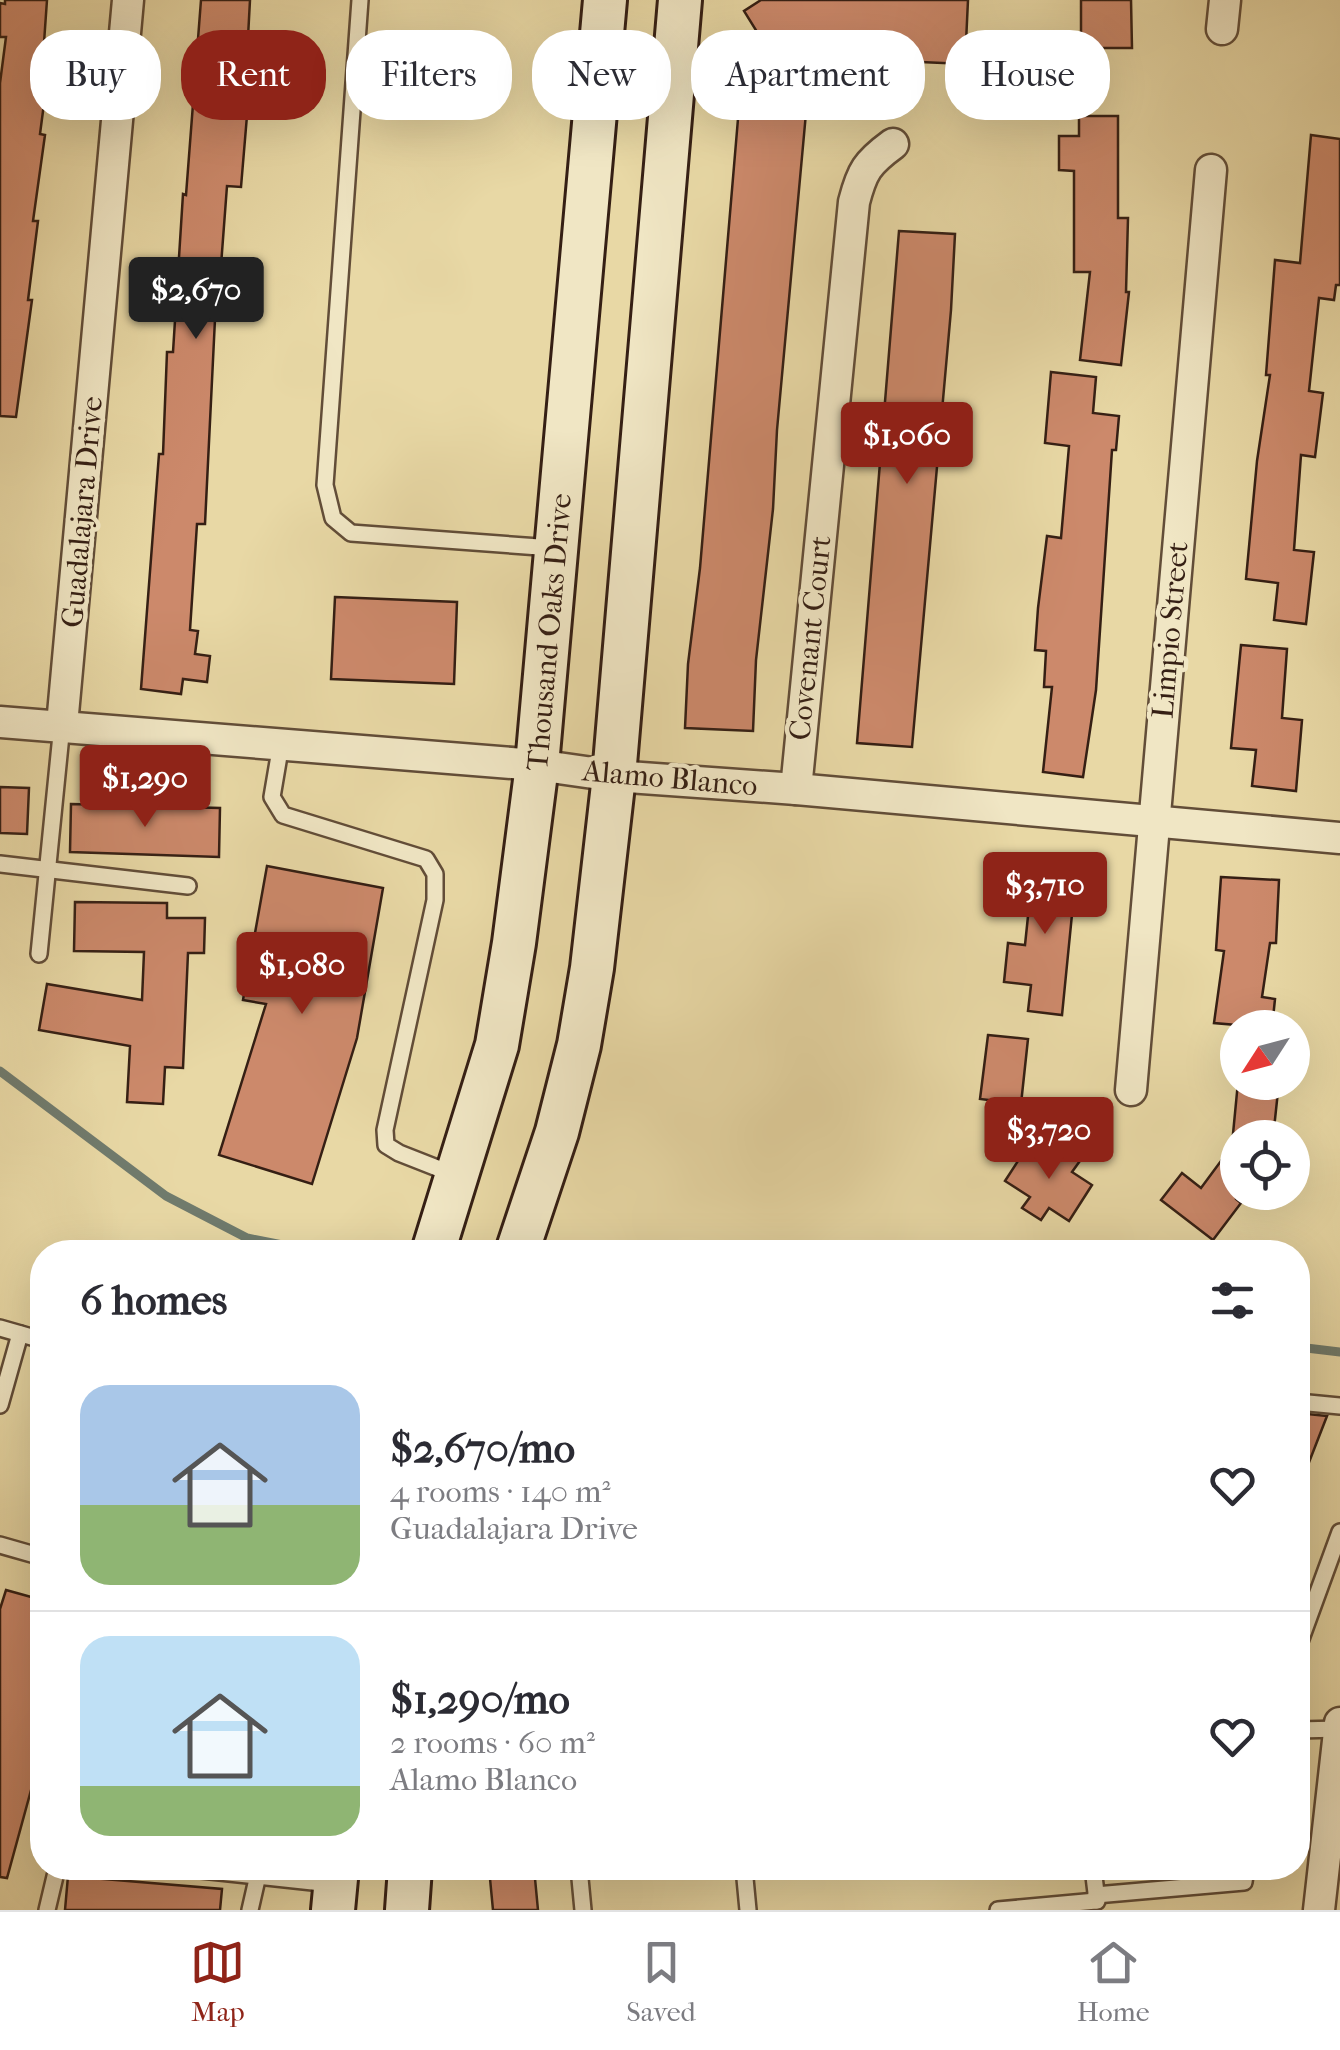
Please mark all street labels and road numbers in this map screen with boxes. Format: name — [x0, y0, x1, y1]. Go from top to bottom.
street label: Guadalajara Drive — [55, 395, 110, 629]
street label: Thousand Oaks Drive — [520, 492, 579, 772]
street label: Covenant Court — [782, 534, 839, 742]
street label: Limpio Street — [1145, 540, 1196, 720]
street label: Alamo Blanco — [580, 753, 759, 804]

